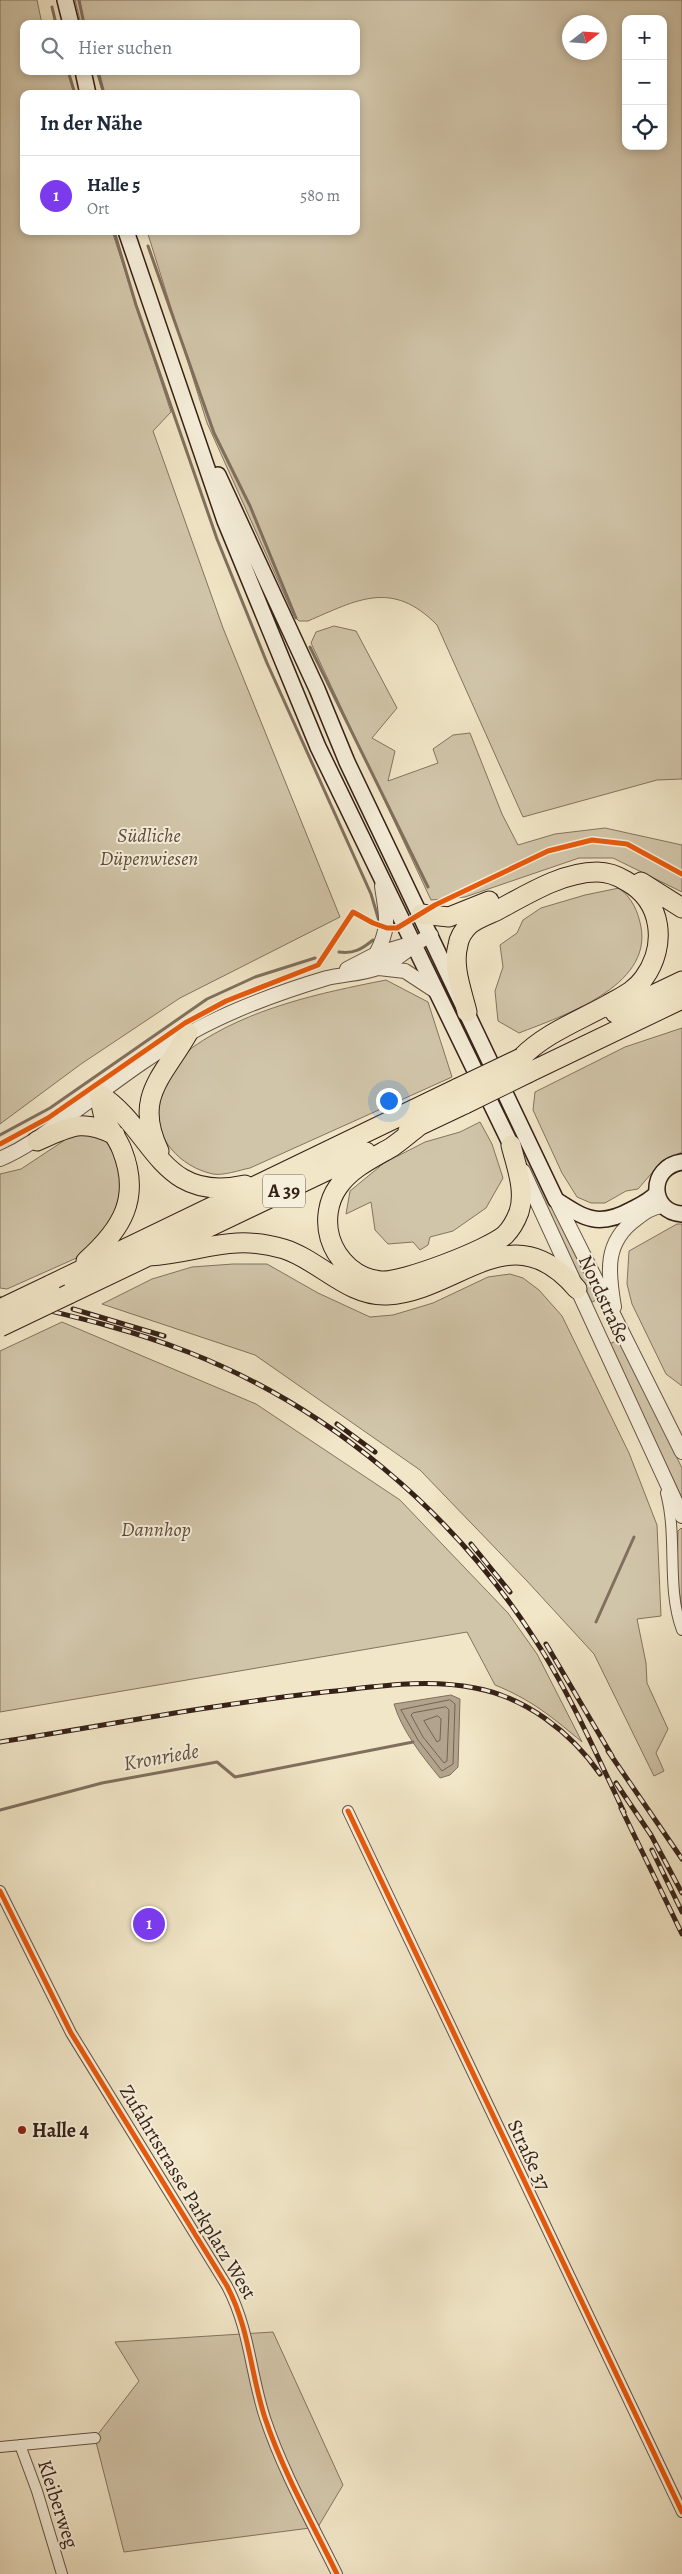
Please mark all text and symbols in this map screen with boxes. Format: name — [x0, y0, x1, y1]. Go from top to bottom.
north arrow — [562, 15, 607, 60]
map controls — [622, 15, 667, 150]
button: + — [622, 15, 667, 60]
search box — [20, 20, 360, 75]
icon: search — [38, 34, 66, 62]
text: Hier suchen — [78, 35, 172, 61]
button: − — [622, 60, 667, 105]
button: locate — [622, 105, 667, 150]
text: In der Nähe — [40, 109, 142, 137]
text: Halle 5 — [87, 172, 140, 198]
text: 1 — [53, 185, 59, 207]
text: 580 m — [300, 185, 340, 207]
text: Ort — [87, 198, 109, 220]
park label: Südliche Düpenwiesen — [100, 822, 198, 872]
your location — [376, 1088, 402, 1114]
road number: A 39 — [263, 1174, 305, 1208]
street label: Nordstraße — [572, 1251, 636, 1347]
park label: Dannhop — [121, 1516, 191, 1543]
water label: Kronriede — [121, 1737, 201, 1777]
pin: 1 — [133, 1905, 165, 1943]
street label: Zufahrtstrasse Parkplatz West — [113, 2080, 263, 2305]
street label: Straße 37 — [501, 2115, 557, 2195]
place label: Halle 4 — [32, 2117, 90, 2144]
marker: Halle 4 — [16, 2124, 28, 2136]
street label: Kleiberweg — [31, 2456, 85, 2552]

